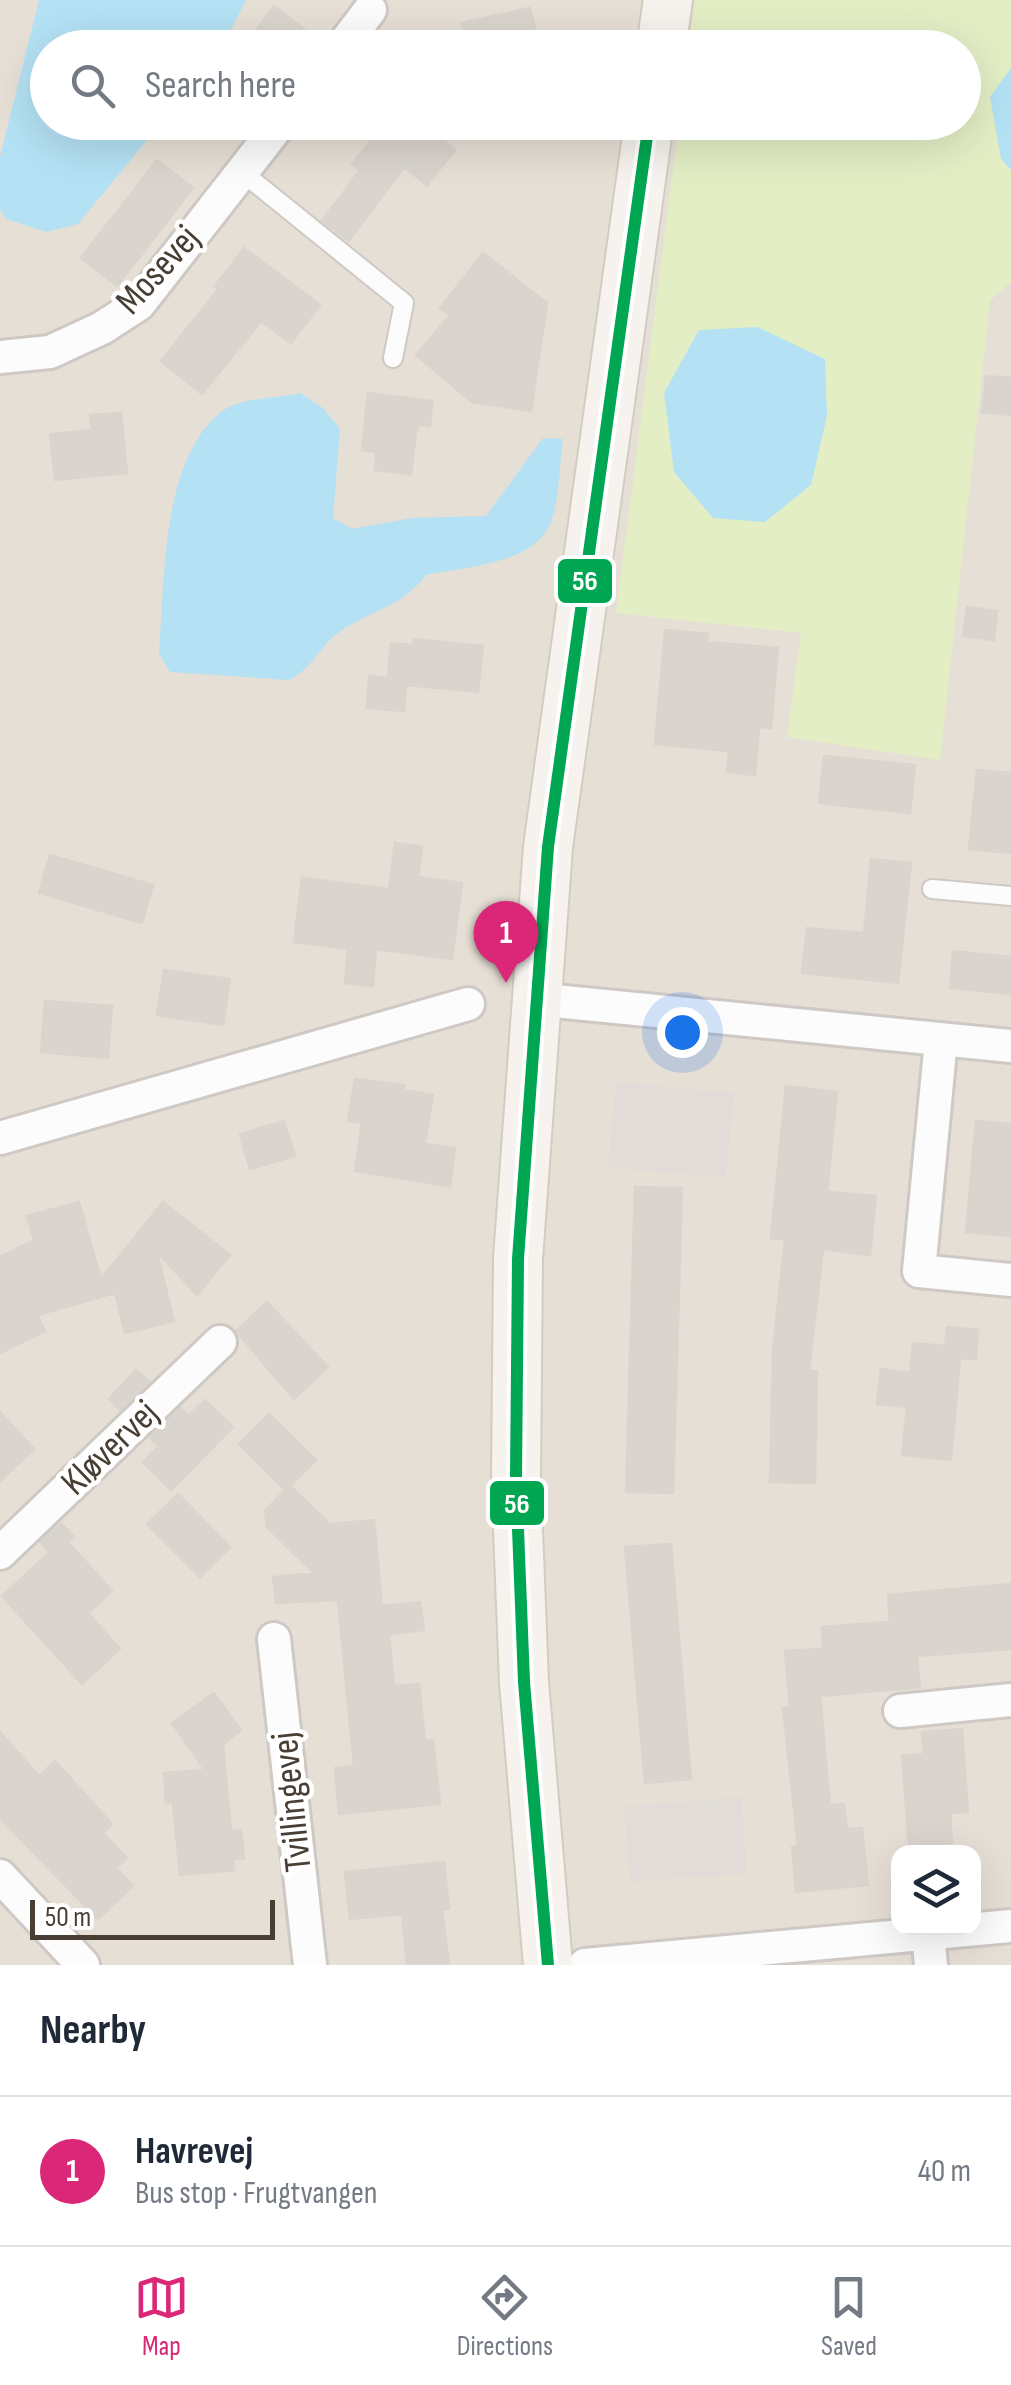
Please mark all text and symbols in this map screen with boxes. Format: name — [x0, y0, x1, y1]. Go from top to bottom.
search box — [30, 30, 981, 140]
icon: search — [65, 58, 120, 113]
text: Search here — [145, 63, 296, 108]
street label: Mosevej — [107, 216, 209, 324]
line badge: 56 — [556, 557, 614, 605]
text: 56 — [572, 565, 598, 598]
pin: 1 — [474, 900, 538, 983]
your location — [657, 1007, 708, 1058]
street label: Kløvervej — [52, 1391, 168, 1505]
line badge: 56 — [488, 1479, 546, 1527]
text: 56 — [504, 1488, 530, 1521]
street label: Tvillingevej — [262, 1730, 322, 1874]
map controls — [891, 1845, 981, 1935]
button: layers — [891, 1845, 981, 1935]
scale bar — [30, 1895, 275, 1940]
text: 50 m — [45, 1901, 91, 1934]
text: Nearby — [40, 2005, 146, 2056]
text: Havrevej — [135, 2129, 253, 2174]
text: 1 — [66, 2152, 79, 2191]
text: 40 m — [918, 2152, 971, 2191]
text: Bus stop · Frugtvangen — [135, 2174, 378, 2213]
tab: Map — [134, 2270, 189, 2363]
tab: Directions — [457, 2270, 553, 2363]
tab: Saved — [821, 2270, 877, 2363]

